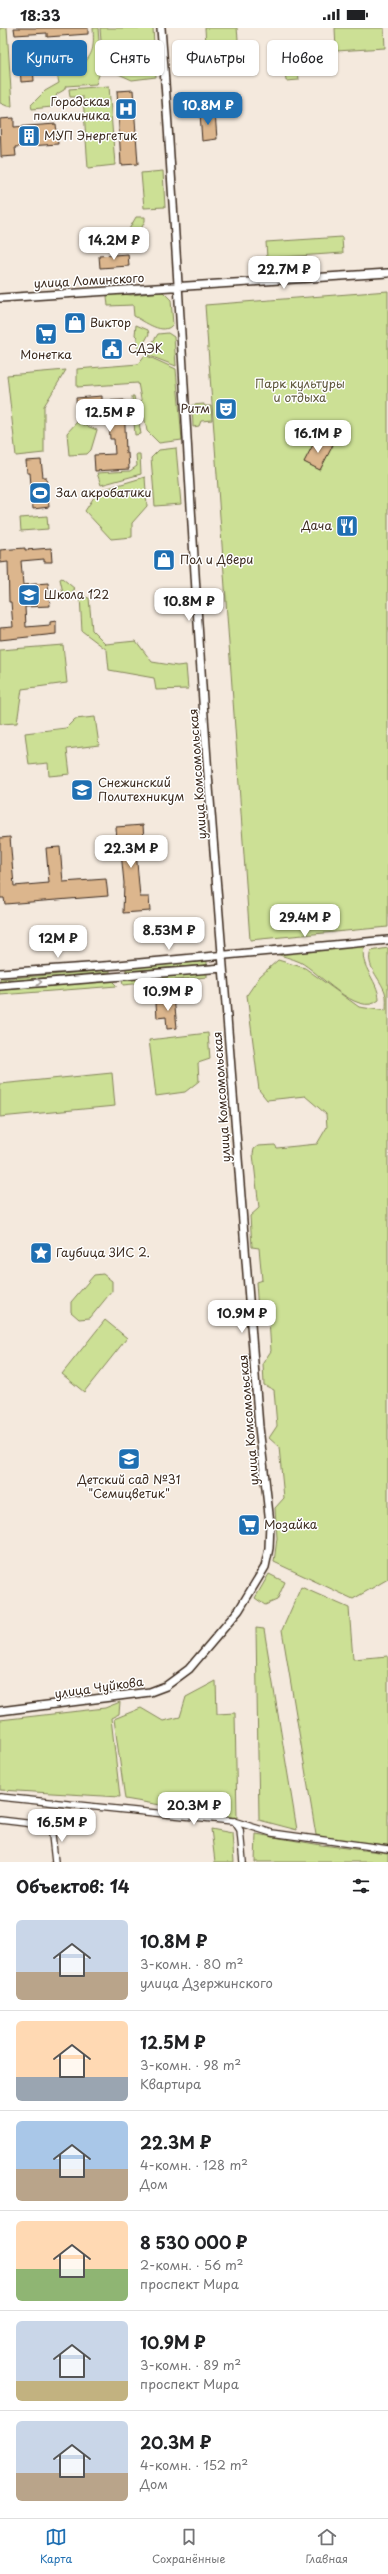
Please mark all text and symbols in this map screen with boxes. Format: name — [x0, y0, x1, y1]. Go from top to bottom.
text: 18:33 — [20, 3, 61, 26]
chip: Купить — [12, 40, 87, 76]
chip: Снять — [95, 40, 164, 76]
chip: Фильтры — [172, 40, 259, 76]
chip: Новое — [267, 40, 338, 76]
place label: Городская поликлиника — [33, 92, 110, 124]
pin: 10.8M ₽ — [171, 92, 245, 126]
text: 10.8M ₽ — [182, 95, 234, 114]
hospital icon: Городская поликлиника — [113, 96, 139, 122]
building icon: МУП Энергетик — [16, 123, 42, 149]
place label: МУП Энергетик — [44, 126, 138, 144]
pin: 14.2M ₽ — [77, 227, 151, 261]
text: 14.2M ₽ — [88, 230, 140, 249]
pin: 22.7M ₽ — [247, 256, 321, 290]
text: 22.7M ₽ — [257, 259, 311, 278]
street label: улица Ломинского — [33, 268, 145, 292]
shop icon: Виктор — [62, 310, 88, 336]
place label: Виктор — [90, 313, 131, 331]
supermarket icon: Монетка — [33, 321, 59, 347]
public building icon: СДЭК — [99, 336, 125, 362]
place label: СДЭК — [128, 339, 163, 357]
place label: Монетка — [20, 345, 72, 363]
park label: Парк культуры и отдыха — [255, 374, 345, 406]
theatre icon: Ритм — [213, 396, 239, 422]
pin: 12.5M ₽ — [73, 399, 147, 433]
place label: Ритм — [180, 399, 210, 417]
text: 12.5M ₽ — [85, 402, 135, 421]
pin: 16.1M ₽ — [281, 420, 355, 454]
text: 16.1M ₽ — [294, 423, 342, 442]
sports icon: Зал акробатики — [27, 480, 53, 506]
place label: Зал акробатики — [56, 483, 152, 501]
restaurant icon: Дача — [334, 513, 360, 539]
place label: Дача — [300, 516, 332, 534]
shop icon: Пол и Двери — [151, 547, 177, 573]
place label: Пол и Двери — [180, 550, 253, 568]
school or university icon: Школа 122 — [16, 582, 42, 608]
place label: Школа 122 — [44, 585, 109, 603]
pin: 10.8M ₽ — [152, 588, 226, 622]
text: 10.8M ₽ — [163, 591, 215, 610]
street label: улица Комсомольская — [183, 708, 211, 840]
place label: Снежинский Политехникум — [98, 773, 184, 805]
school or university icon: Снежинский Политехникум — [69, 777, 95, 803]
pin: 22.3M ₽ — [94, 835, 168, 869]
text: 22.3M ₽ — [104, 838, 158, 857]
pin: 29.4M ₽ — [268, 904, 342, 938]
text: 29.4M ₽ — [279, 907, 331, 926]
pin: 8.53M ₽ — [132, 917, 206, 951]
text: 8.53M ₽ — [143, 920, 195, 939]
pin: 12M ₽ — [30, 925, 86, 959]
text: 12M ₽ — [38, 928, 78, 947]
one-way arrow — [36, 978, 42, 987]
pin: 10.9M ₽ — [131, 978, 205, 1012]
text: 10.9M ₽ — [143, 981, 193, 1000]
street label: улица Комсомольская — [207, 1031, 235, 1163]
place icon: Гаубица ЗИС 2. — [28, 1240, 54, 1266]
place label: Гаубица ЗИС 2. — [56, 1243, 150, 1261]
pin: 10.9M ₽ — [205, 1300, 279, 1334]
text: 10.9M ₽ — [217, 1303, 267, 1322]
street label: улица Комсомольская — [233, 1354, 263, 1486]
school or university icon: Детский сад №31 "Семицветик" — [116, 1446, 142, 1472]
place label: Детский сад №31 "Семицветик" — [77, 1470, 180, 1502]
supermarket icon: Мозайка — [236, 1512, 262, 1538]
place label: Мозайка — [264, 1515, 318, 1533]
street label: улица Чуйкова — [53, 1672, 145, 1702]
pin: 20.3M ₽ — [157, 1792, 231, 1826]
text: 20.3M ₽ — [167, 1795, 221, 1814]
pin: 16.5M ₽ — [25, 1809, 99, 1843]
text: 16.5M ₽ — [37, 1812, 87, 1831]
text: Объектов: 14 — [16, 1873, 130, 1899]
icon: filters — [350, 1875, 372, 1897]
text: 10.8M ₽ — [140, 1928, 207, 1954]
icon: home — [48, 1936, 96, 1984]
text: 3-комн. · 80 m² — [140, 1954, 243, 1973]
text: улица Дзержинского — [140, 1973, 273, 1992]
text: 12.5M ₽ — [140, 2029, 206, 2055]
icon: home — [48, 2037, 96, 2085]
text: 3-комн. · 98 m² — [140, 2055, 241, 2074]
text: Квартира — [140, 2074, 201, 2093]
text: 22.3M ₽ — [140, 2129, 211, 2155]
icon: home — [48, 2137, 96, 2185]
text: 4-комн. · 128 m² — [140, 2155, 248, 2174]
text: Дом — [140, 2174, 168, 2193]
text: 8 530 000 ₽ — [140, 2229, 247, 2255]
icon: home — [48, 2237, 96, 2285]
text: 2-комн. · 56 m² — [140, 2255, 243, 2274]
text: проспект Мира — [140, 2274, 239, 2293]
text: 10.9M ₽ — [140, 2329, 206, 2355]
icon: home — [48, 2337, 96, 2385]
text: 3-комн. · 89 m² — [140, 2355, 241, 2374]
text: проспект Мира — [140, 2374, 239, 2393]
text: 20.3M ₽ — [140, 2429, 211, 2455]
icon: home — [48, 2437, 96, 2485]
text: 4-комн. · 152 m² — [140, 2455, 248, 2474]
text: Дом — [140, 2474, 168, 2493]
tab: Карта — [40, 2526, 72, 2567]
tab: Сохранённые — [152, 2526, 226, 2567]
tab: Главная — [305, 2526, 348, 2567]

